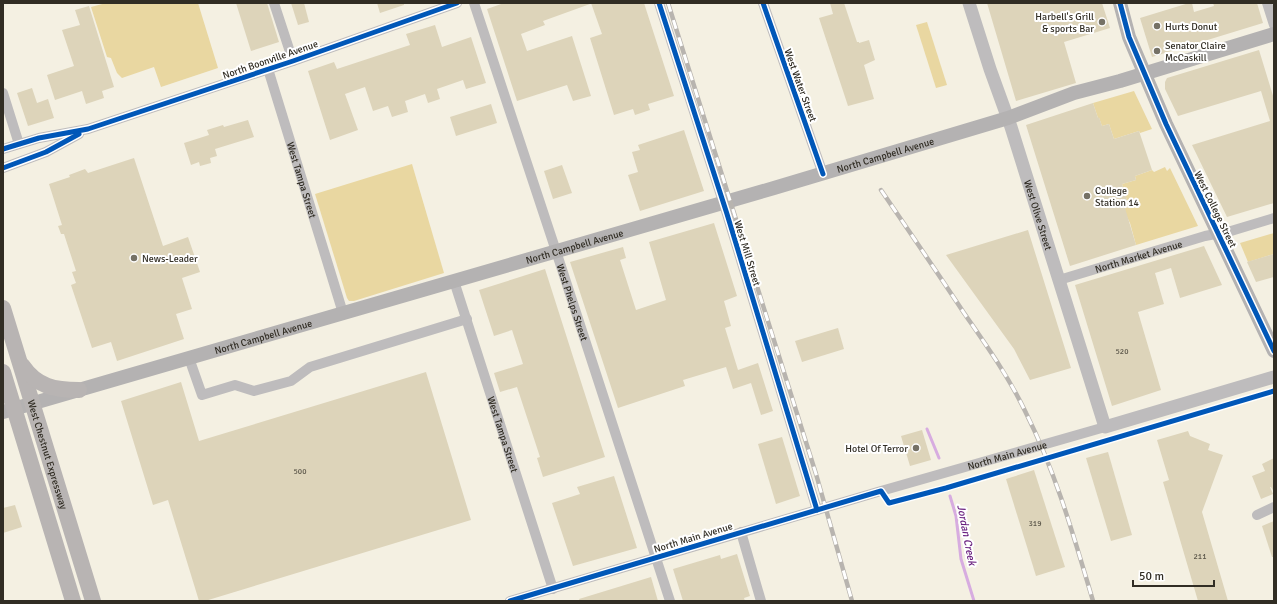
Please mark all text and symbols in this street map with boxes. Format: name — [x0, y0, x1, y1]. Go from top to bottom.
place label: Harbell's Grill & sports Bar — [1035, 11, 1094, 35]
marker: Harbell's Grill & sports Bar — [1097, 17, 1107, 27]
marker: Hurts Donut — [1152, 21, 1162, 31]
place label: Hurts Donut — [1165, 21, 1218, 33]
street label: North Boonville Avenue — [221, 38, 320, 82]
place label: Senator Claire McCaskill — [1165, 40, 1226, 64]
marker: Senator Claire McCaskill — [1152, 46, 1162, 56]
street label: West Water Street — [781, 47, 819, 124]
street label: North Campbell Avenue — [835, 135, 936, 176]
street label: West Tampa Street — [284, 141, 319, 220]
street label: West College Street — [1191, 169, 1239, 250]
street label: West Olive Street — [1021, 178, 1054, 252]
place label: College Station 14 — [1095, 185, 1140, 209]
marker: College Station 14 — [1082, 191, 1092, 201]
street label: West Mill Street — [731, 219, 763, 288]
street label: North Campbell Avenue — [524, 227, 625, 267]
street label: North Market Avenue — [1094, 238, 1184, 276]
marker: News-Leader — [129, 253, 139, 263]
place label: News-Leader — [142, 253, 198, 265]
street label: West Phelps Street — [554, 262, 590, 343]
street label: North Campbell Avenue — [213, 317, 314, 357]
house number: 520 — [1116, 346, 1128, 356]
street label: West Tampa Street — [484, 395, 520, 475]
street label: West Chestnut Expressway — [24, 398, 70, 511]
street label: North Main Avenue — [966, 439, 1048, 473]
place label: Hotel Of Terror — [845, 443, 908, 455]
marker: Hotel Of Terror — [911, 443, 921, 453]
house number: 500 — [294, 466, 306, 476]
water label: Jordan Creek — [954, 504, 979, 568]
house number: 319 — [1029, 518, 1041, 528]
street label: North Main Avenue — [652, 520, 734, 556]
house number: 211 — [1194, 551, 1206, 561]
scale bar — [1133, 562, 1214, 588]
text: 50 m — [1139, 569, 1164, 584]

